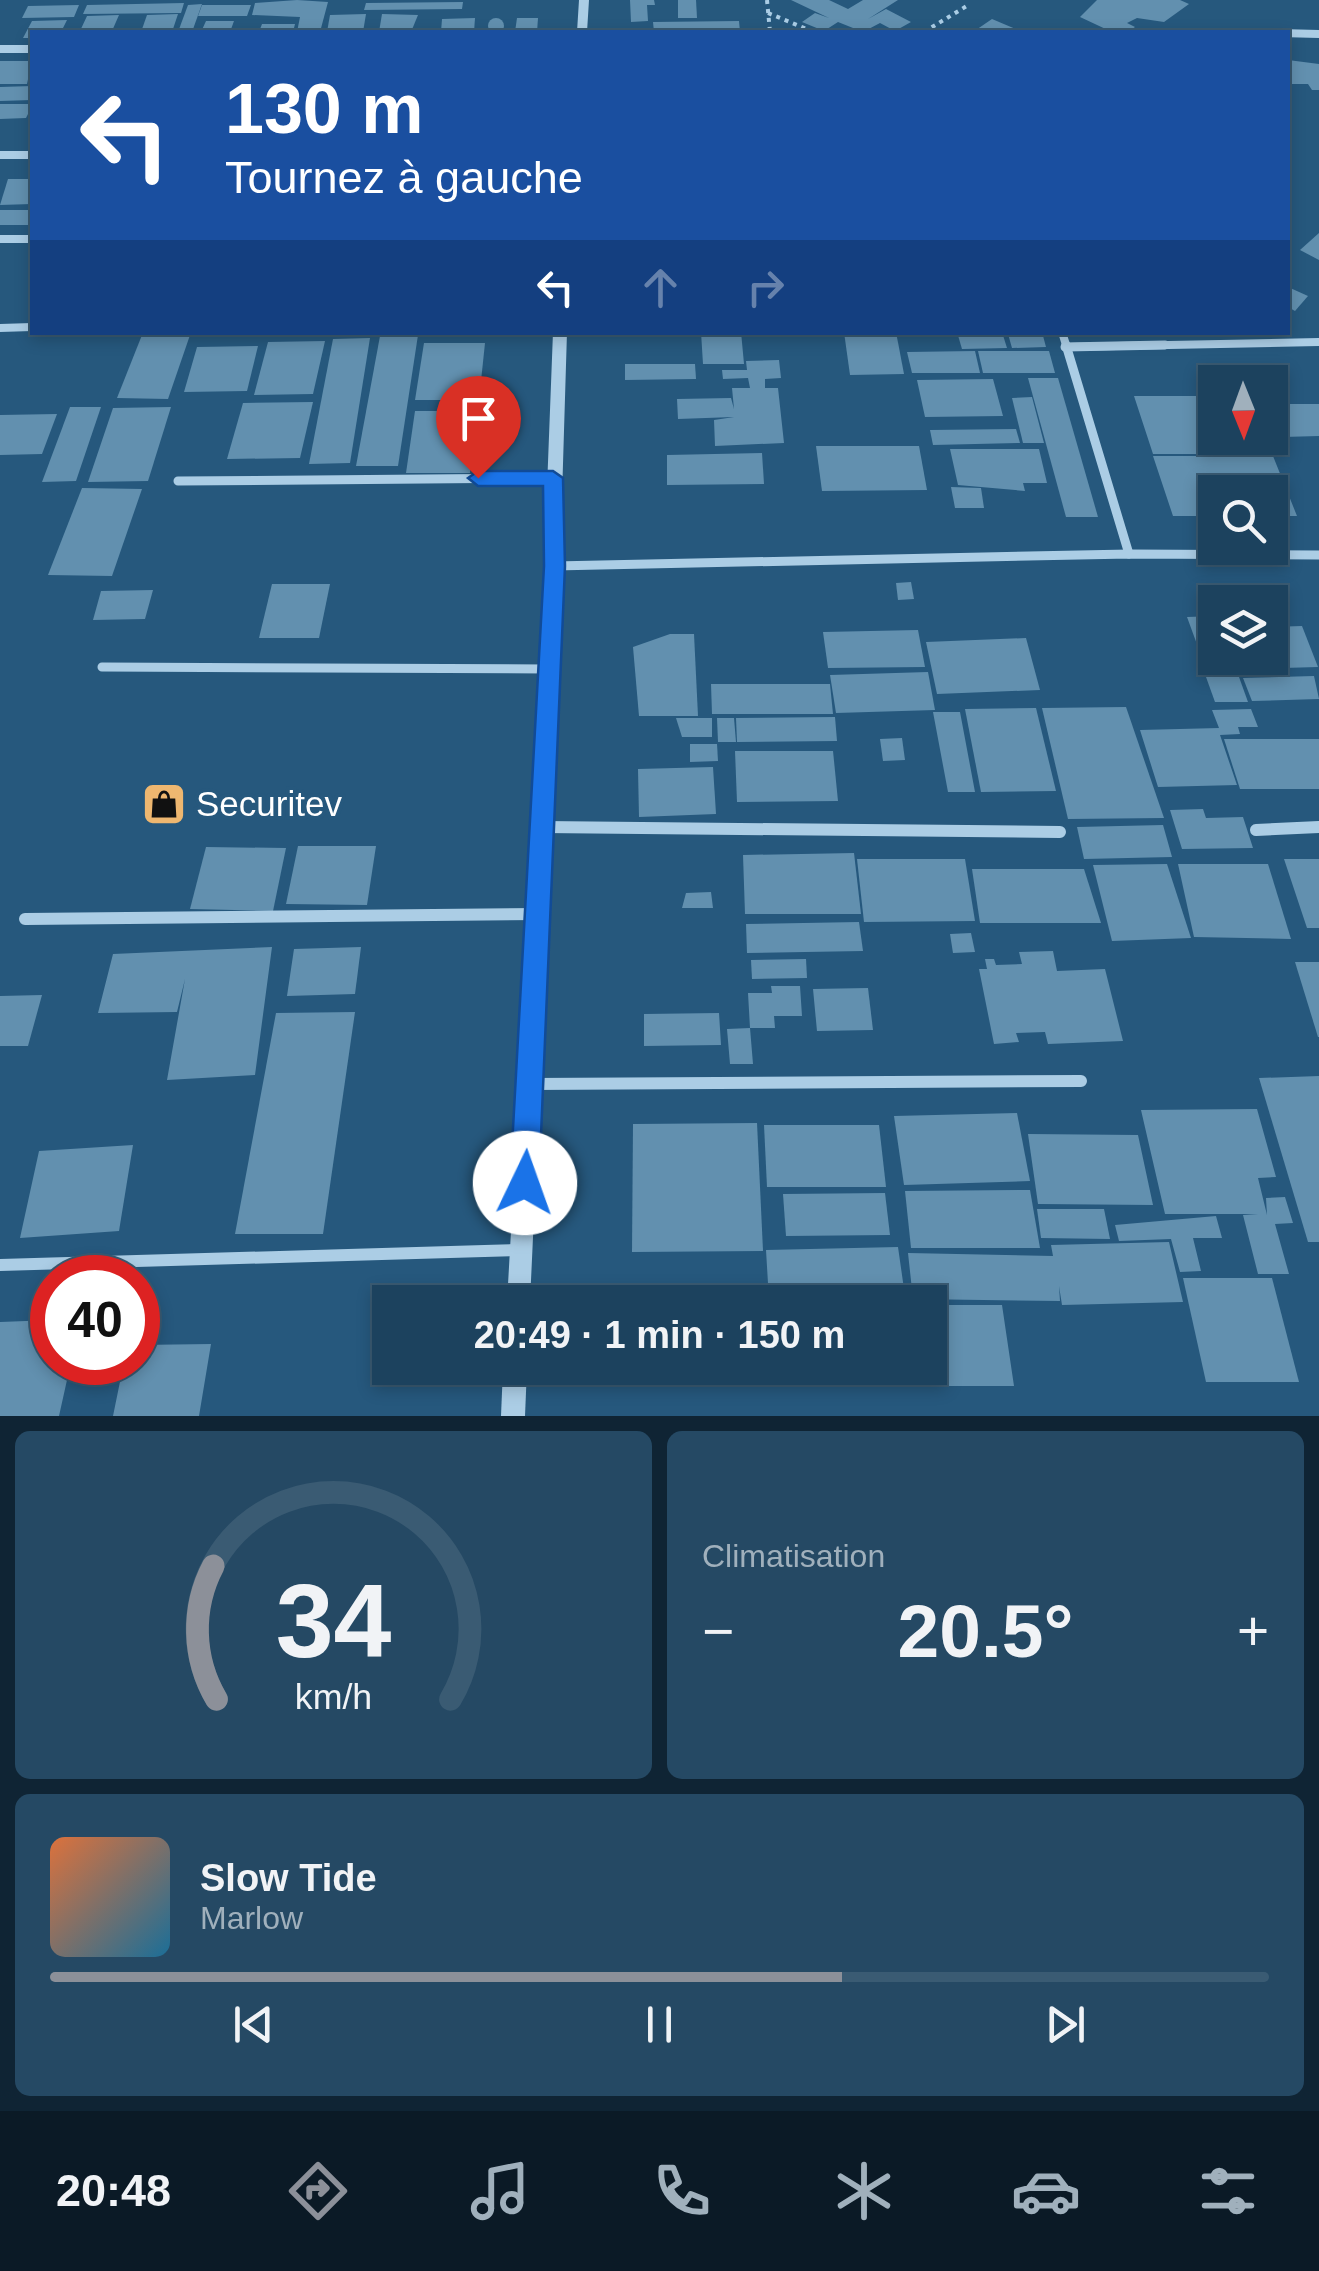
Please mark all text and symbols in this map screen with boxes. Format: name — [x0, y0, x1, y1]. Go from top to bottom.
icon: left — [60, 70, 190, 200]
text: 130 m — [225, 70, 423, 148]
text: Tournez à gauche — [225, 152, 583, 203]
icon: left — [528, 260, 583, 315]
icon: ahead — [633, 260, 688, 315]
icon: right — [738, 260, 793, 315]
north arrow — [1198, 365, 1288, 455]
map controls — [1198, 365, 1288, 675]
pin — [436, 376, 521, 479]
icon: arrive — [451, 391, 506, 446]
button: search — [1198, 475, 1288, 565]
button: layers — [1198, 585, 1288, 675]
shop icon: Securitev — [141, 781, 187, 827]
place label: Securitev — [196, 784, 342, 823]
position arrow — [473, 1131, 577, 1235]
speed limit sign: 40 — [30, 1255, 160, 1385]
text: 20:49 · 1 min · 150 m — [474, 1314, 845, 1356]
text: Climatisation — [702, 1538, 885, 1574]
text: 34 — [276, 1563, 391, 1679]
text: 20.5° — [898, 1589, 1073, 1673]
text: − — [702, 1600, 734, 1662]
text: + — [1237, 1600, 1269, 1662]
text: km/h — [295, 1677, 372, 1717]
text: Slow Tide — [200, 1857, 377, 1899]
text: Marlow — [200, 1900, 303, 1936]
icon: previous — [226, 1997, 281, 2052]
icon: pause — [632, 1997, 687, 2052]
icon: next — [1038, 1997, 1093, 2052]
icon: directions — [283, 2156, 353, 2226]
icon: music — [465, 2156, 535, 2226]
icon: phone — [647, 2156, 717, 2226]
icon: climate — [829, 2156, 899, 2226]
icon: car — [1011, 2156, 1081, 2226]
icon: filters — [1193, 2156, 1263, 2226]
text: 20:48 — [56, 2165, 171, 2216]

